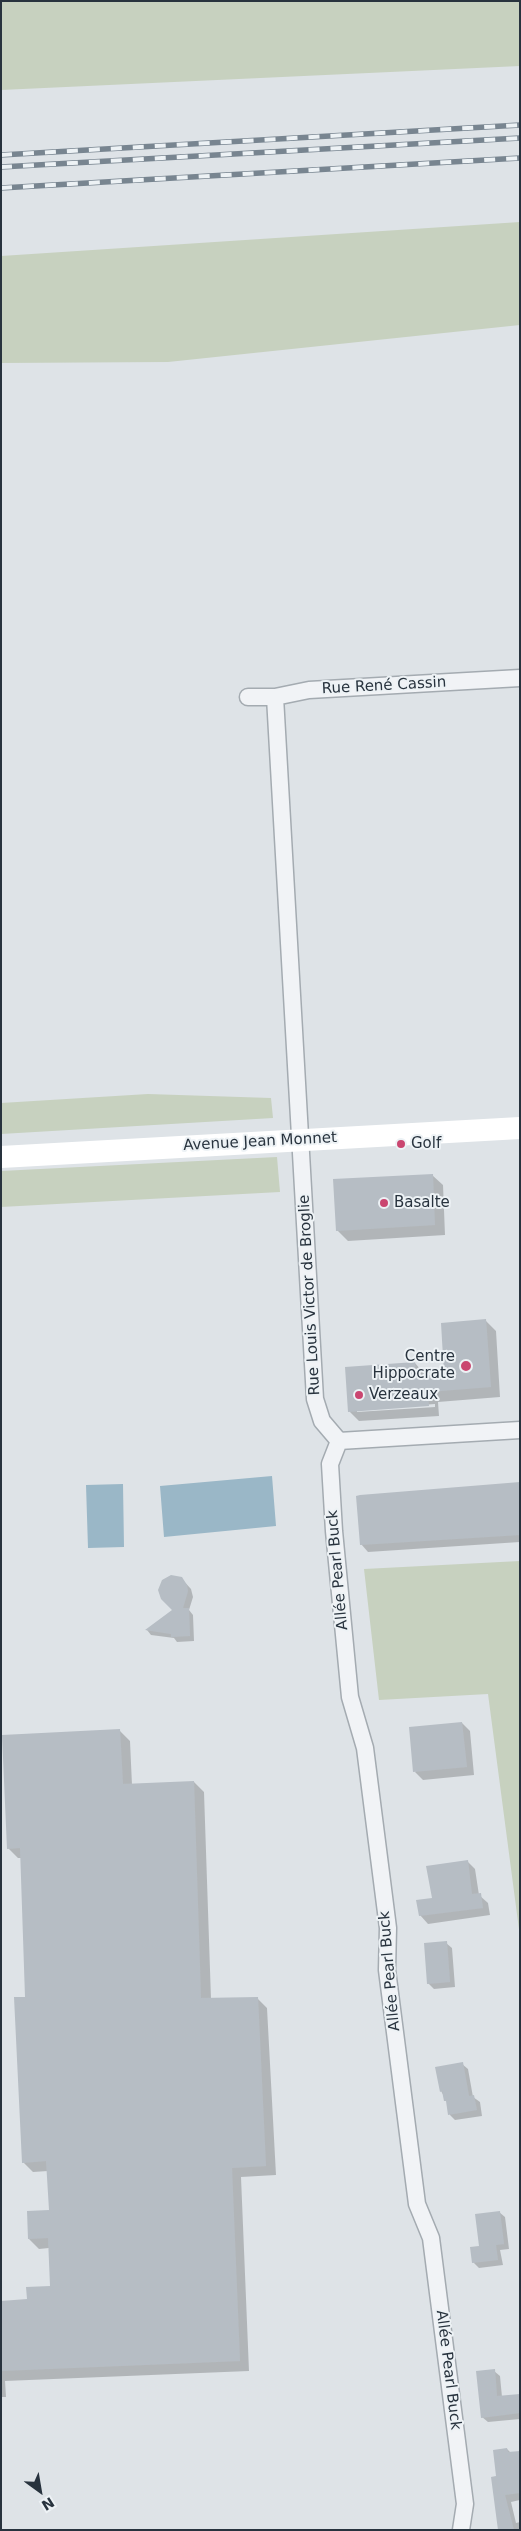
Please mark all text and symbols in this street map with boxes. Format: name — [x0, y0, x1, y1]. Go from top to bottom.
street label: Rue René Cassin — [321, 674, 447, 698]
street label: Avenue Jean Monnet — [183, 1129, 337, 1155]
place label: Golf — [411, 1135, 441, 1153]
marker: Golf — [395, 1138, 407, 1150]
street label: Rue Louis Victor de Broglie — [296, 1194, 324, 1396]
place label: Basalte — [394, 1194, 450, 1212]
marker: Basalte — [378, 1197, 390, 1209]
place label: Centre Hippocrate — [373, 1348, 455, 1383]
marker: Centre Hippocrate — [459, 1359, 473, 1373]
place label: Verzeaux — [369, 1386, 438, 1404]
marker: Verzeaux — [353, 1389, 365, 1401]
street label: Allée Pearl Buck — [324, 1509, 352, 1631]
street label: Allée Pearl Buck — [376, 1910, 404, 2032]
street label: Allée Pearl Buck — [432, 2309, 464, 2431]
north arrow — [15, 2466, 65, 2516]
text: N — [39, 2494, 57, 2514]

